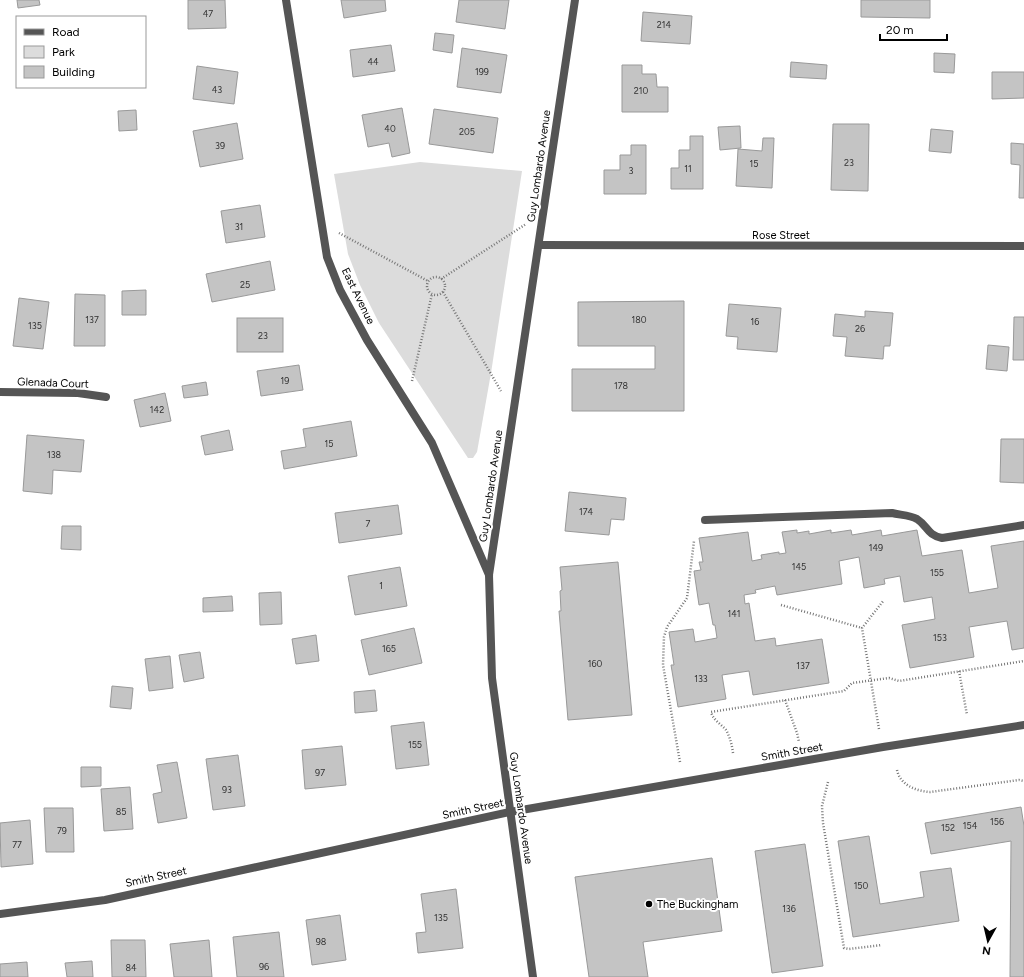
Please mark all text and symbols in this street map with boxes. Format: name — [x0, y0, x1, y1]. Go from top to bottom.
house number: 47 — [203, 8, 213, 19]
legend — [16, 16, 146, 88]
scale bar — [880, 16, 947, 42]
house number: 214 — [657, 19, 672, 30]
text: 20 m — [886, 23, 914, 37]
text: Road — [52, 25, 80, 39]
text: Park — [52, 45, 75, 59]
house number: 44 — [367, 56, 379, 67]
text: Building — [52, 65, 95, 79]
house number: 199 — [475, 66, 489, 77]
house number: 43 — [212, 84, 222, 95]
house number: 210 — [634, 85, 648, 96]
street label: Guy Lombardo Avenue — [525, 109, 553, 223]
house number: 40 — [384, 123, 396, 134]
house number: 205 — [459, 126, 475, 137]
house number: 39 — [215, 140, 225, 151]
house number: 23 — [844, 157, 854, 168]
house number: 15 — [750, 158, 758, 169]
house number: 11 — [684, 163, 692, 174]
house number: 3 — [629, 165, 634, 176]
house number: 31 — [235, 221, 243, 232]
street label: Rose Street — [752, 229, 810, 242]
street label: East Avenue — [339, 266, 377, 326]
house number: 25 — [240, 279, 250, 290]
house number: 137 — [85, 314, 99, 325]
house number: 180 — [631, 314, 647, 325]
house number: 16 — [751, 316, 759, 327]
house number: 135 — [28, 320, 42, 331]
house number: 26 — [855, 323, 865, 334]
house number: 23 — [258, 330, 268, 341]
street label: Glenada Court — [17, 375, 89, 391]
house number: 19 — [281, 375, 289, 386]
house number: 178 — [614, 380, 629, 391]
house number: 142 — [150, 404, 164, 415]
street label: Guy Lombardo Avenue — [477, 429, 505, 543]
house number: 15 — [325, 438, 333, 449]
house number: 138 — [47, 449, 62, 460]
house number: 174 — [579, 506, 593, 517]
house number: 7 — [366, 518, 371, 529]
house number: 149 — [869, 542, 883, 553]
house number: 145 — [792, 561, 806, 572]
house number: 155 — [930, 567, 944, 578]
house number: 1 — [379, 580, 383, 591]
house number: 141 — [727, 608, 741, 619]
house number: 153 — [933, 632, 947, 643]
house number: 165 — [382, 643, 396, 654]
house number: 160 — [588, 658, 603, 669]
house number: 137 — [796, 660, 810, 671]
house number: 133 — [694, 673, 708, 684]
house number: 155 — [408, 739, 422, 750]
street label: Smith Street — [760, 740, 824, 764]
street label: Guy Lombardo Avenue — [507, 751, 535, 865]
house number: 97 — [315, 767, 325, 778]
house number: 93 — [222, 784, 232, 795]
street label: Smith Street — [441, 796, 505, 822]
house number: 85 — [116, 806, 126, 817]
house number: 156 — [990, 816, 1004, 827]
house number: 154 — [963, 820, 978, 831]
house number: 152 — [941, 822, 955, 833]
house number: 79 — [57, 825, 67, 836]
house number: 77 — [12, 839, 22, 850]
street label: Smith Street — [124, 864, 188, 890]
house number: 150 — [854, 880, 869, 891]
place label: The Buckingham — [657, 898, 738, 911]
marker: The Buckingham — [644, 899, 654, 909]
house number: 136 — [782, 903, 796, 914]
house number: 135 — [434, 912, 448, 923]
north arrow — [968, 921, 1008, 961]
house number: 98 — [316, 936, 327, 947]
text: N — [982, 943, 992, 957]
house number: 96 — [259, 961, 269, 972]
house number: 84 — [125, 962, 137, 973]

